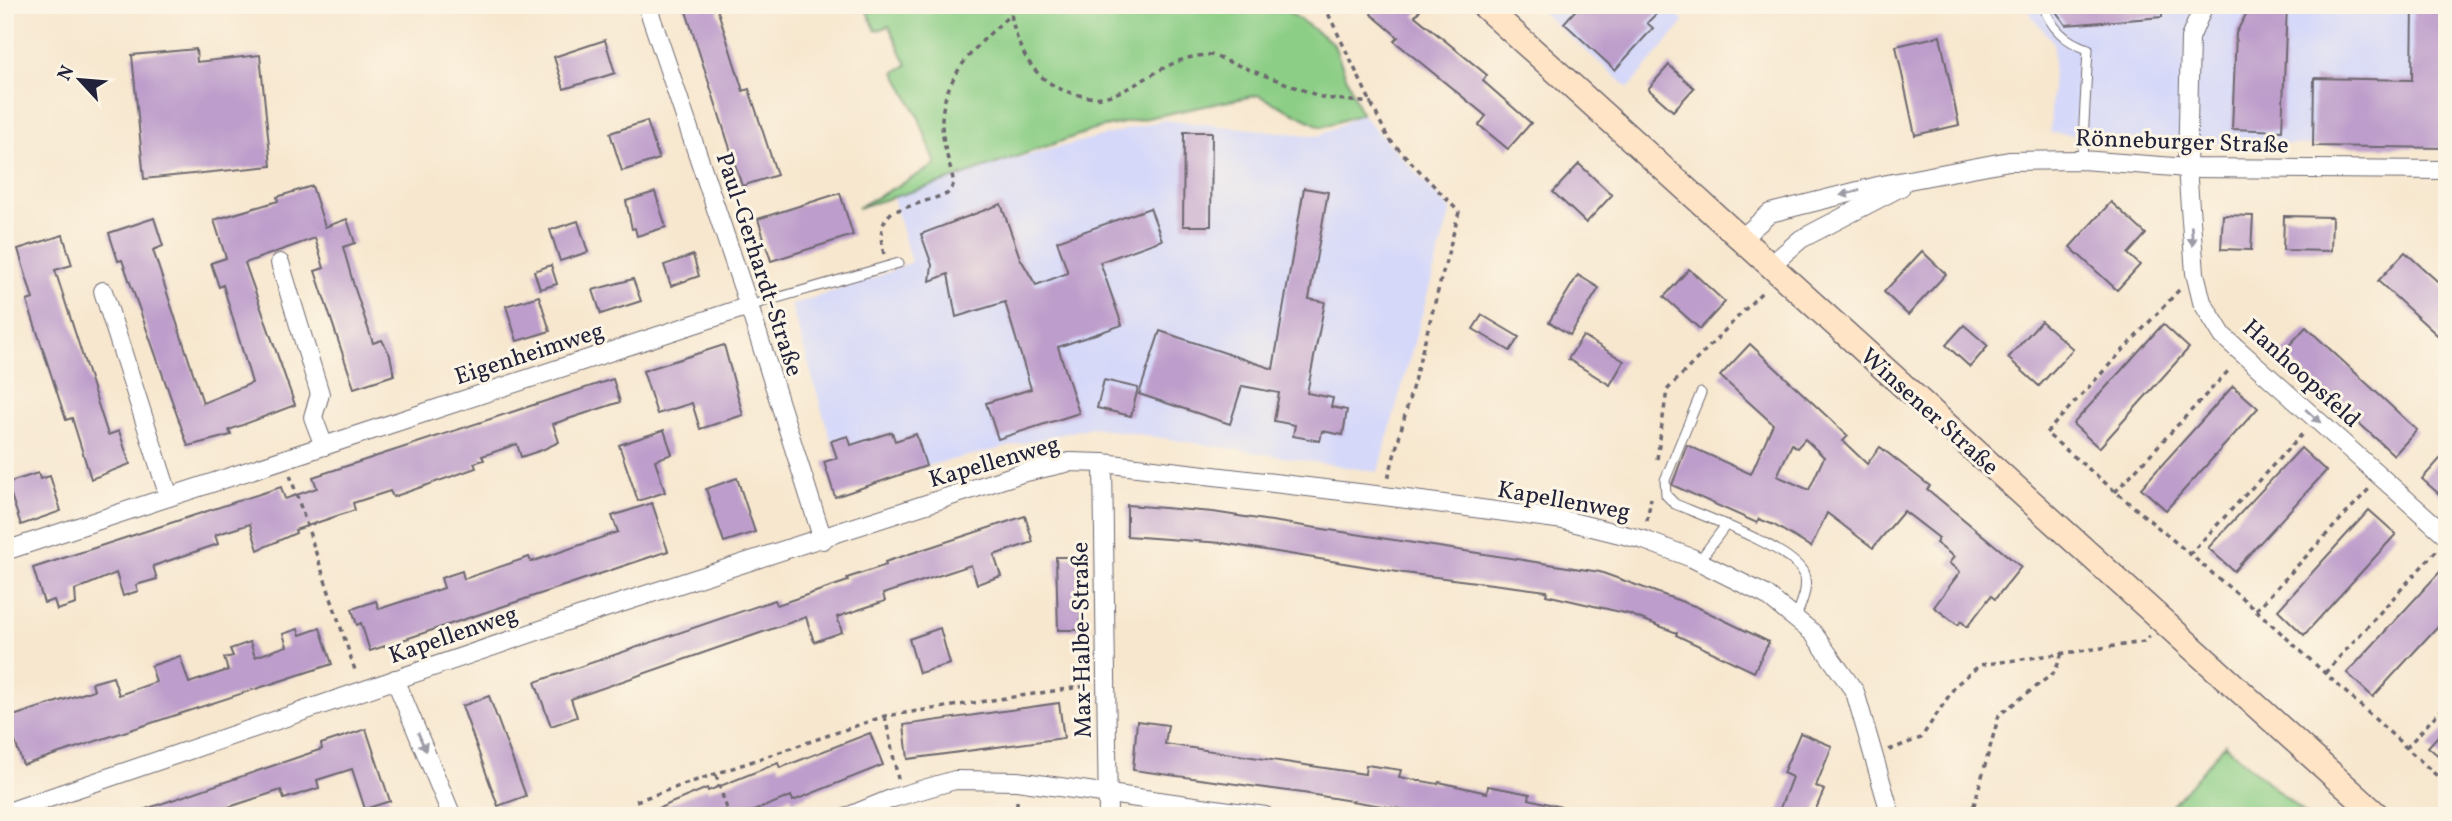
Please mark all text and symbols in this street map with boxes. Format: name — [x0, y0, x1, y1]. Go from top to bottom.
north arrow — [46, 46, 116, 116]
text: N — [52, 61, 81, 85]
street label: Rönneburger Straße — [2075, 122, 2289, 164]
street label: Paul-Gerhardt-Straße — [706, 148, 810, 381]
one-way arrow — [1838, 188, 1860, 199]
one-way arrow — [2187, 225, 2198, 247]
street label: Hanhoopsfeld — [2234, 312, 2367, 437]
street label: Eigenheimweg — [451, 315, 608, 395]
street label: Winsener Straße — [1852, 341, 2006, 484]
one-way arrow — [2304, 408, 2322, 424]
street label: Kapellenweg — [925, 428, 1064, 498]
street label: Kapellenweg — [1495, 474, 1633, 530]
street label: Max-Halbe-Straße — [1064, 542, 1102, 738]
street label: Kapellenweg — [385, 598, 523, 674]
one-way arrow — [416, 732, 427, 753]

